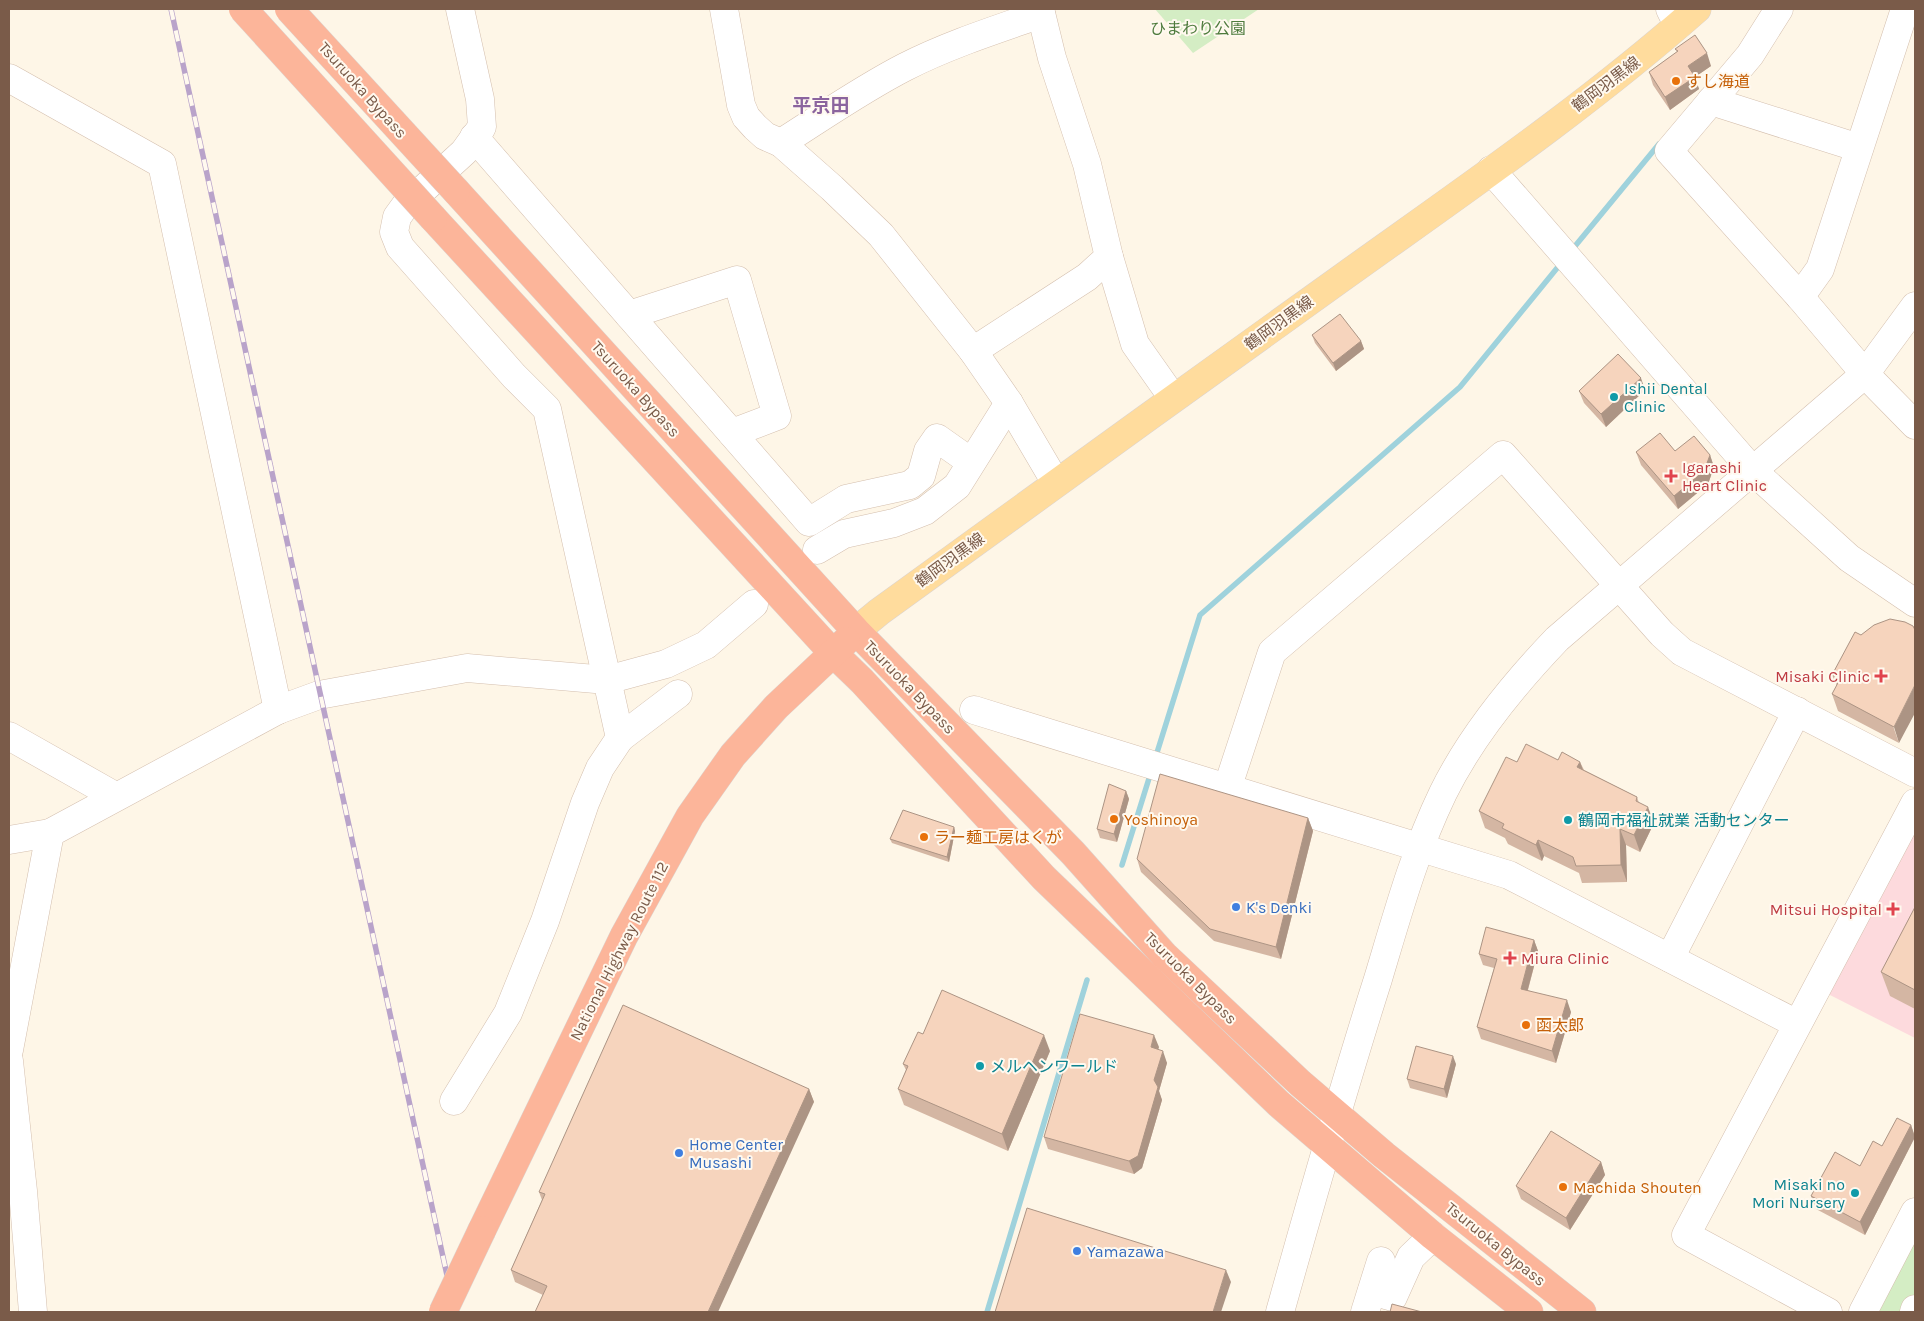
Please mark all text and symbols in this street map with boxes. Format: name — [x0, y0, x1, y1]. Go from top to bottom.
park label: ひまわり公園 — [1150, 19, 1246, 38]
street label: Tsuruoka Bypass — [315, 38, 411, 142]
street label: 鶴岡羽黒線 — [1568, 52, 1644, 116]
place label: すし海道 — [1686, 72, 1750, 91]
marker: すし海道 — [1670, 75, 1682, 87]
district label: 平京田 — [792, 95, 850, 117]
street label: 鶴岡羽黒線 — [1241, 292, 1317, 354]
street label: Tsuruoka Bypass — [588, 337, 684, 441]
place label: Ishii Dental Clinic — [1624, 379, 1708, 416]
marker: Ishii Dental Clinic — [1608, 391, 1620, 403]
place label: Igarashi Heart Clinic — [1682, 458, 1767, 495]
marker: Igarashi Heart Clinic — [1664, 469, 1678, 483]
street label: 鶴岡羽黒線 — [912, 529, 988, 591]
street label: Tsuruoka Bypass — [861, 636, 959, 738]
place label: Misaki Clinic — [1775, 667, 1870, 686]
marker: Misaki Clinic — [1874, 669, 1888, 683]
place label: Yoshinoya — [1124, 810, 1198, 829]
place label: 鶴岡市福祉就業 活動センター — [1578, 811, 1790, 830]
marker: Yoshinoya — [1108, 813, 1120, 825]
marker: 鶴岡市福祉就業 活動センター — [1562, 814, 1574, 826]
place label: ラー麺工房はくが — [934, 828, 1062, 847]
marker: ラー麺工房はくが — [918, 831, 930, 843]
street label: National Highway Route 112 — [566, 859, 672, 1043]
place label: K's Denki — [1246, 898, 1312, 917]
place label: Mitsui Hospital — [1770, 900, 1882, 919]
marker: K's Denki — [1230, 901, 1242, 913]
marker: Mitsui Hospital — [1886, 902, 1900, 916]
street label: Tsuruoka Bypass — [1141, 928, 1241, 1028]
place label: Miura Clinic — [1521, 949, 1609, 968]
marker: Miura Clinic — [1503, 951, 1517, 965]
place label: 函太郎 — [1536, 1016, 1584, 1035]
marker: 函太郎 — [1520, 1019, 1532, 1031]
place label: メルヘンワールド — [990, 1057, 1118, 1076]
marker: メルヘンワールド — [974, 1060, 986, 1072]
place label: Home Center Musashi — [689, 1135, 783, 1172]
marker: Home Center Musashi — [673, 1147, 685, 1159]
place label: Misaki no Mori Nursery — [1752, 1175, 1846, 1212]
place label: Machida Shouten — [1573, 1178, 1702, 1197]
marker: Machida Shouten — [1557, 1181, 1569, 1193]
marker: Misaki no Mori Nursery — [1849, 1187, 1861, 1199]
street label: Tsuruoka Bypass — [1442, 1198, 1550, 1290]
place label: Yamazawa — [1087, 1242, 1164, 1261]
marker: Yamazawa — [1071, 1245, 1083, 1257]

